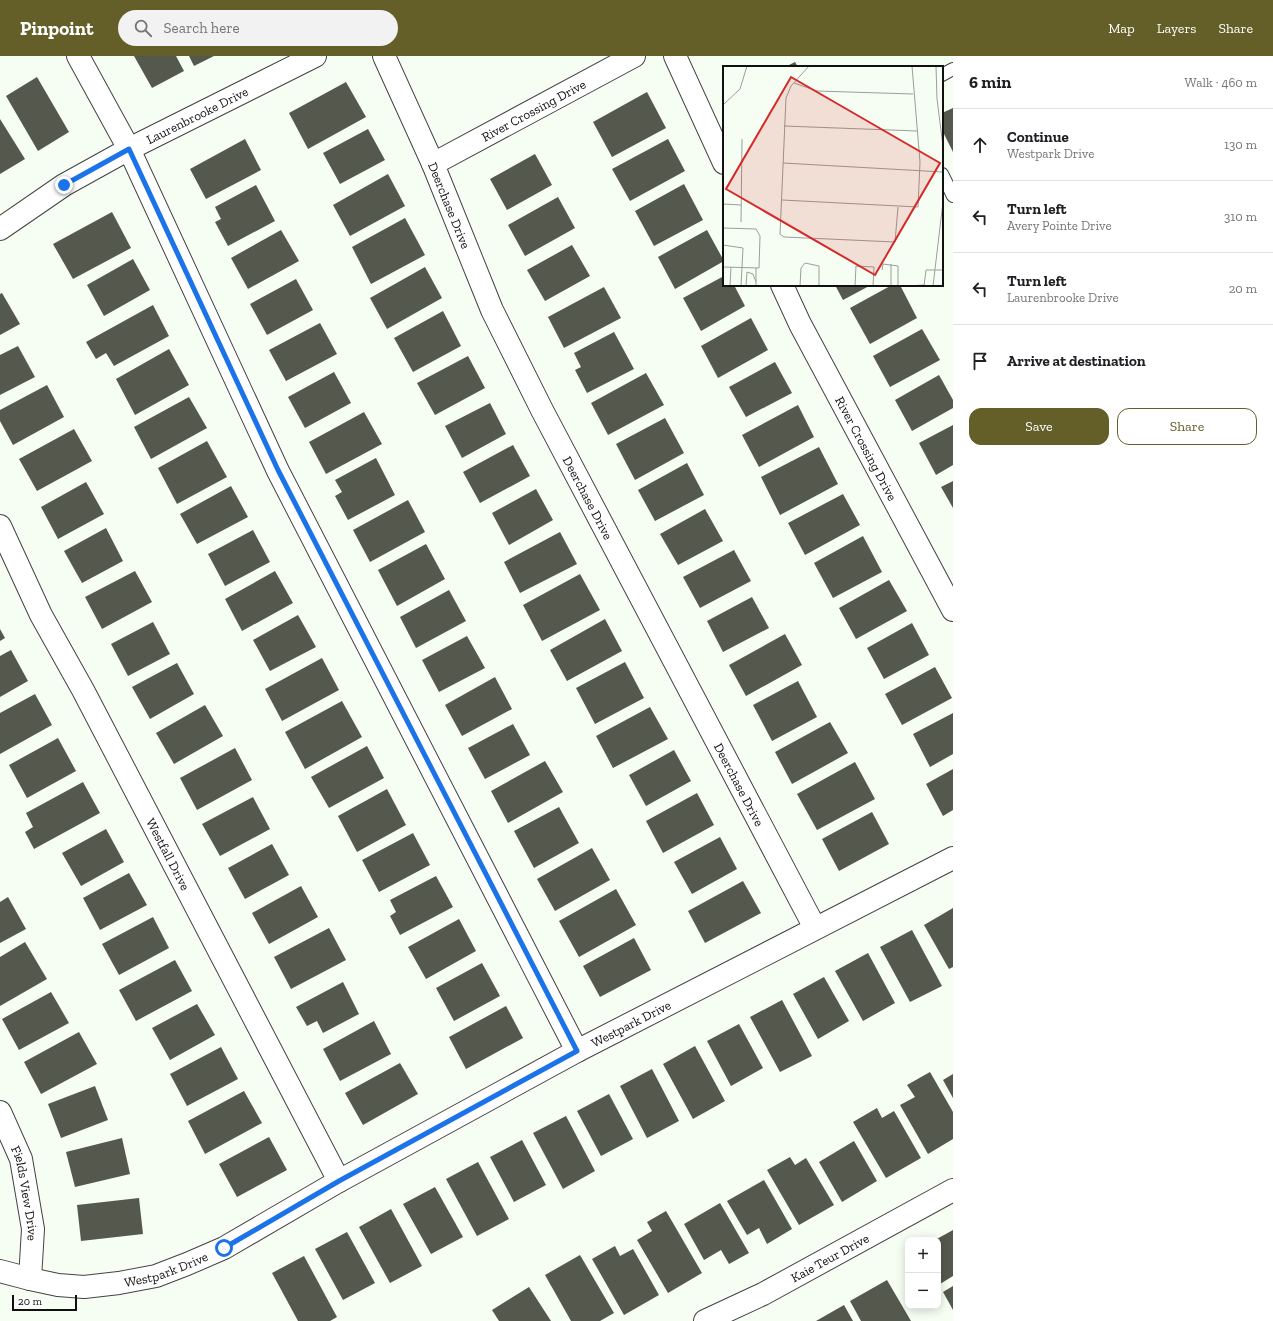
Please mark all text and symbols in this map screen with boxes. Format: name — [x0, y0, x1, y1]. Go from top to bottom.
search box — [118, 10, 398, 46]
text: Pinpoint — [20, 17, 94, 40]
icon: search — [132, 17, 154, 39]
text: Search here — [164, 19, 240, 37]
text: Map — [1108, 20, 1135, 37]
text: Layers — [1157, 20, 1196, 37]
text: Share — [1218, 20, 1253, 37]
inset map — [723, 66, 943, 286]
text: 6 min — [969, 72, 1011, 92]
text: Walk · 460 m — [1185, 75, 1257, 90]
street label: River Crossing Drive — [479, 76, 588, 144]
street label: Laurenbrooke Drive — [144, 83, 250, 147]
text: Continue — [1007, 128, 1069, 146]
icon: ahead — [969, 134, 991, 156]
text: 130 m — [1224, 137, 1257, 152]
text: Westpark Drive — [1007, 146, 1094, 161]
street label: Deerchase Drive — [425, 160, 474, 251]
route end — [55, 176, 73, 194]
text: Turn left — [1007, 200, 1067, 218]
icon: left — [969, 206, 991, 228]
text: 310 m — [1224, 209, 1257, 224]
text: Avery Pointe Drive — [1007, 218, 1112, 233]
text: Turn left — [1007, 272, 1067, 290]
icon: left — [969, 278, 991, 300]
text: 20 m — [1229, 281, 1257, 296]
text: Laurenbrooke Drive — [1007, 290, 1119, 305]
icon: arrive — [969, 350, 991, 372]
text: Arrive at destination — [1007, 352, 1146, 370]
street label: River Crossing Drive — [833, 394, 901, 503]
button: Save — [969, 408, 1109, 445]
button: Share — [1117, 408, 1257, 445]
street label: Deerchase Drive — [560, 454, 616, 542]
street label: Deerchase Drive — [711, 740, 767, 828]
street label: Westfall Drive — [144, 816, 194, 893]
street label: Westpark Drive — [589, 997, 673, 1050]
street label: Fields View Drive — [8, 1143, 41, 1241]
street label: Kaie Teur Drive — [788, 1230, 871, 1285]
map controls — [905, 1237, 941, 1309]
button: + — [905, 1237, 941, 1273]
route start — [215, 1239, 233, 1257]
street label: Westpark Drive — [123, 1248, 210, 1289]
button: − — [905, 1273, 941, 1309]
scale bar — [12, 1293, 77, 1312]
text: 20 m — [18, 1295, 42, 1308]

